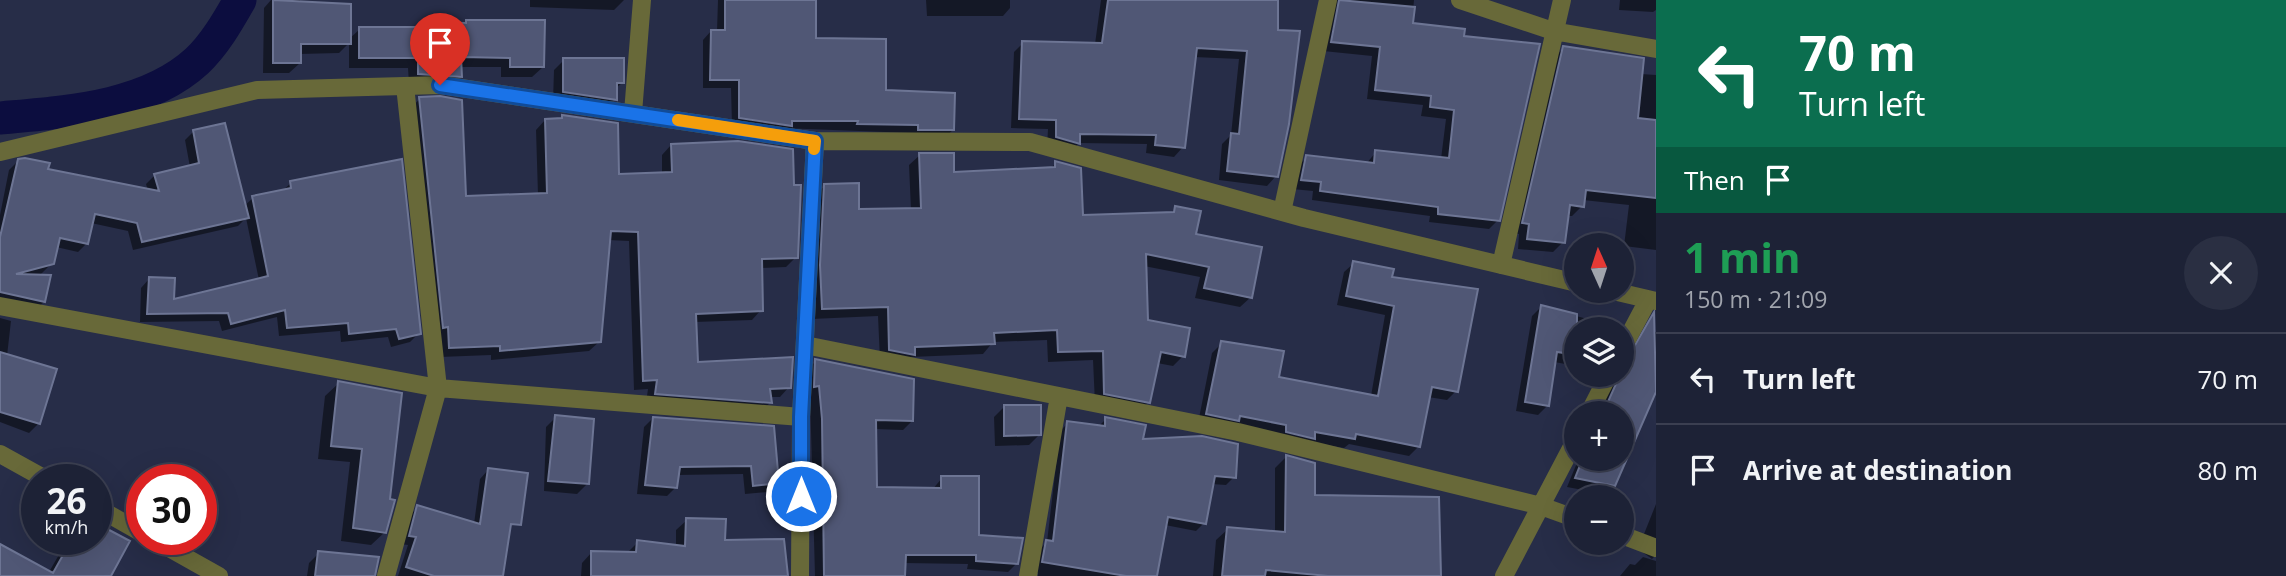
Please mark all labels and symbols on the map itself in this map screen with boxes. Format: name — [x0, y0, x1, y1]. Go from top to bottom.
pin — [410, 13, 470, 85]
north arrow — [1564, 233, 1634, 303]
position arrow — [764, 459, 838, 533]
speed limit sign: 30 — [126, 464, 217, 555]

